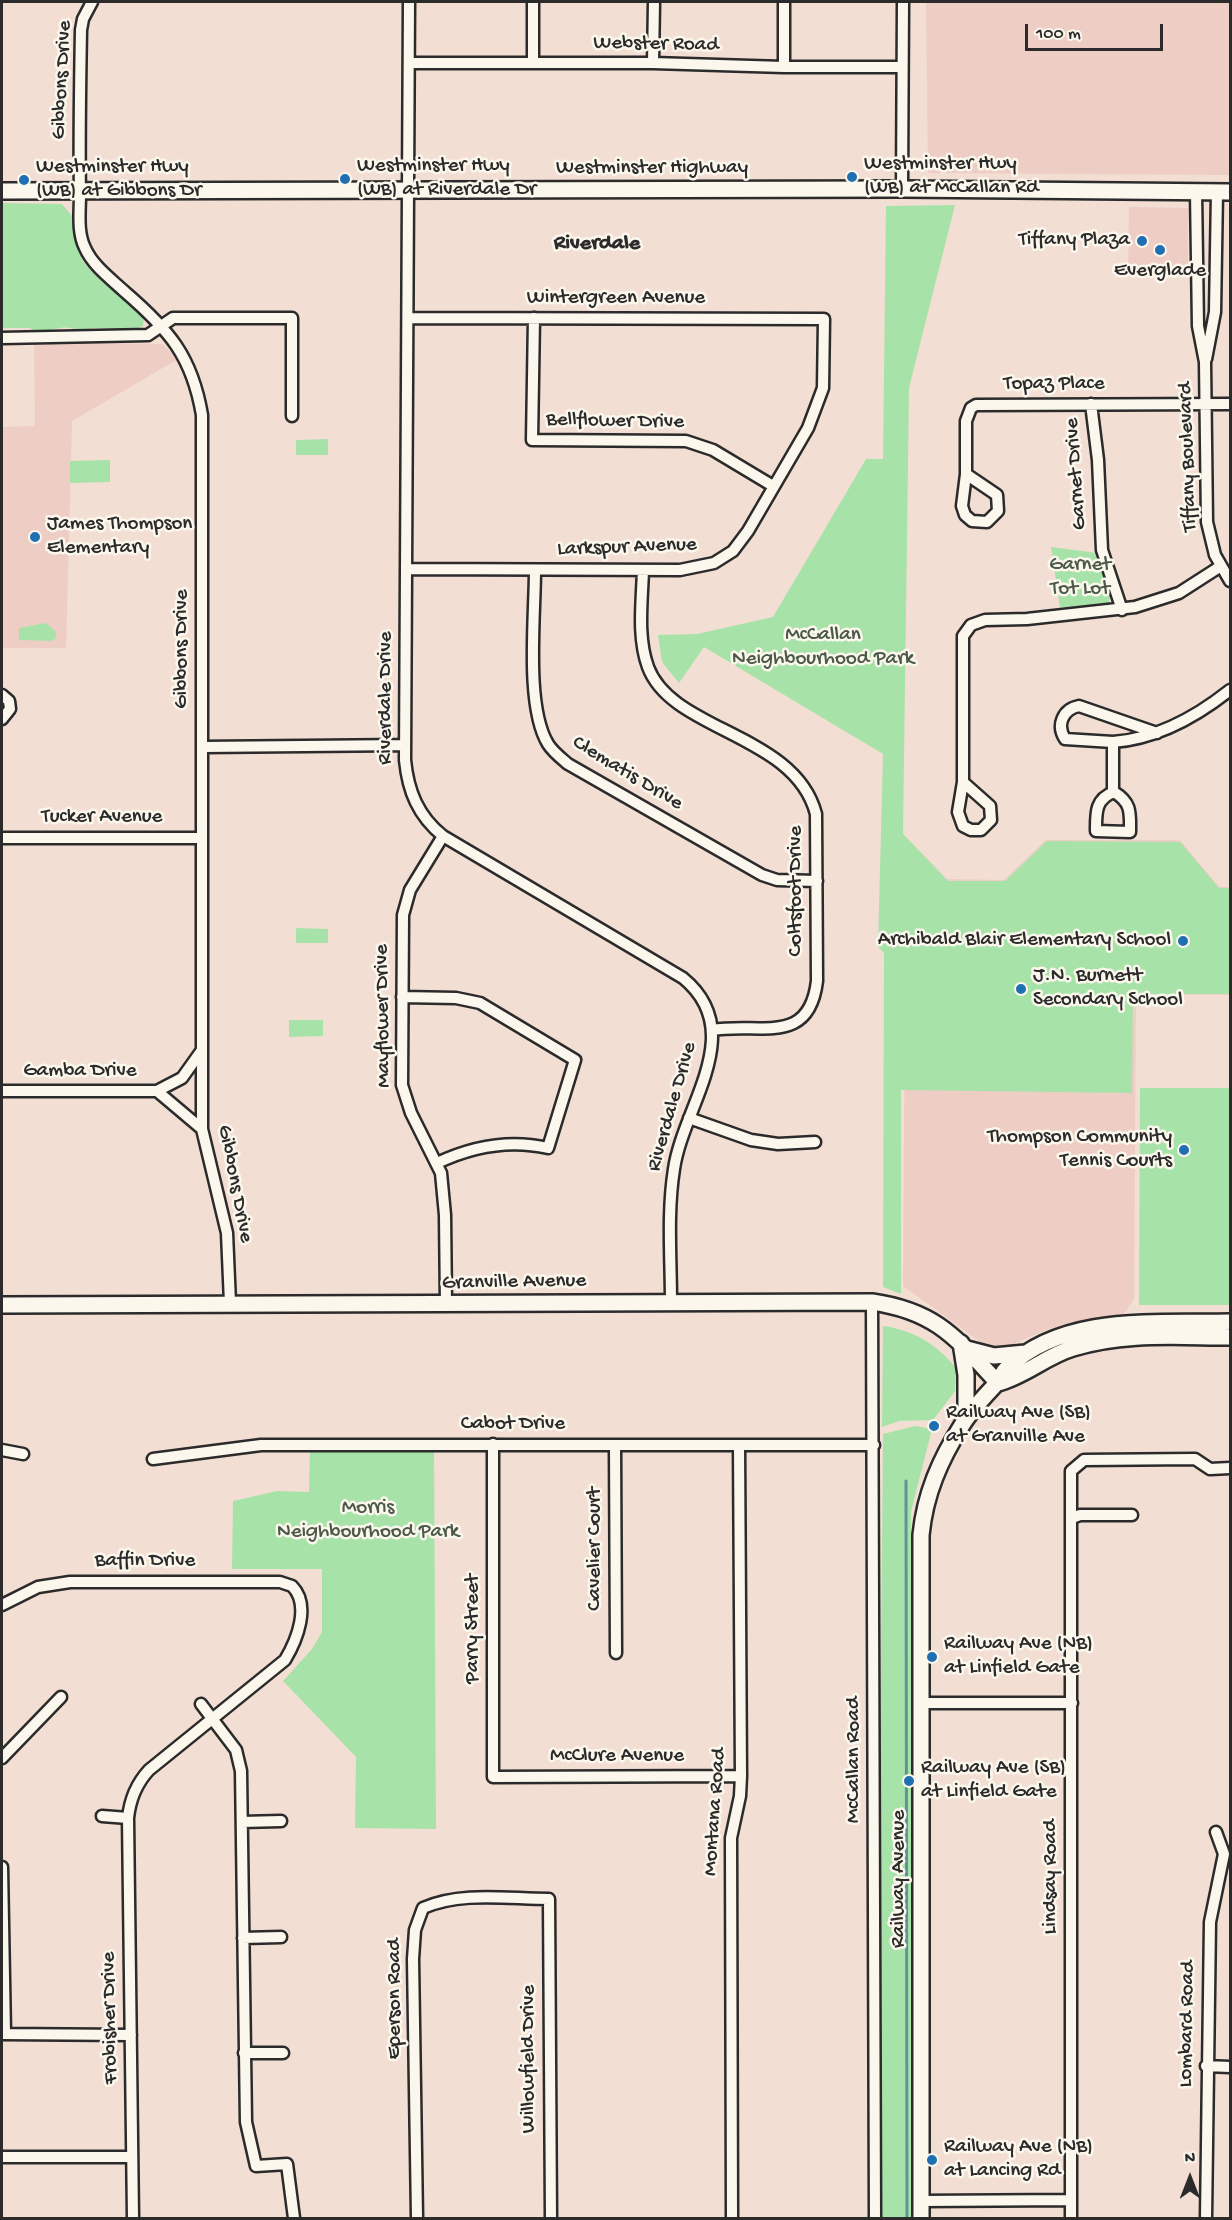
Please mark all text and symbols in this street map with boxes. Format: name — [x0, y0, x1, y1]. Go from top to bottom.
scale bar — [1028, 12, 1166, 50]
street label: Gibbons Drive — [47, 20, 79, 140]
text: 100 m — [1036, 24, 1081, 45]
street label: Webster Road — [593, 31, 719, 59]
place label: Westminster Hwy (WB) at McCallan Rd — [864, 152, 1039, 202]
place label: Westminster Hwy (WB) at Riverdale Dr — [357, 154, 536, 204]
place label: Westminster Hwy (WB) at Gibbons Dr — [36, 155, 201, 205]
street label: Westminster Highway — [556, 156, 748, 182]
marker: Westminster Hwy (WB) at McCallan Rd — [845, 170, 859, 184]
marker: Westminster Hwy (WB) at Riverdale Dr — [338, 172, 352, 186]
marker: Westminster Hwy (WB) at Gibbons Dr — [17, 173, 31, 187]
place label: Tiffany Plaza — [1019, 228, 1130, 254]
district label: Riverdale — [554, 232, 640, 258]
marker: Tiffany Plaza — [1135, 234, 1149, 248]
marker: Everglade — [1153, 243, 1167, 257]
place label: Everglade — [1114, 259, 1206, 285]
street label: Wintergreen Avenue — [527, 286, 705, 312]
street label: Topaz Place — [1003, 372, 1105, 398]
street label: Tiffany Boulevard — [1174, 382, 1204, 532]
street label: Bellflower Drive — [546, 408, 684, 436]
street label: Garnet Drive — [1061, 417, 1093, 531]
place label: James Thompson Elementary — [47, 512, 192, 562]
marker: James Thompson Elementary — [28, 530, 42, 544]
street label: Larkspur Avenue — [557, 533, 697, 563]
park label: Garnet Tot Lot — [1049, 553, 1111, 603]
street label: Gibbons Drive — [170, 589, 196, 709]
park label: McCallan Neighbourhood Park — [732, 623, 914, 673]
street label: Riverdale Drive — [374, 631, 400, 765]
street label: Clematis Drive — [567, 731, 687, 817]
street label: Tucker Avenue — [42, 805, 162, 831]
street label: Coltsfoot Drive — [784, 826, 810, 956]
place label: Archibald Blair Elementary School — [878, 928, 1171, 954]
marker: Archibald Blair Elementary School — [1176, 934, 1190, 948]
street label: Mayflower Drive — [370, 944, 398, 1088]
place label: J.N. Burnett Secondary School — [1033, 964, 1183, 1014]
marker: J.N. Burnett Secondary School — [1014, 982, 1028, 996]
street label: Riverdale Drive — [643, 1039, 703, 1175]
street label: Gamba Drive — [23, 1059, 137, 1085]
street label: Gibbons Drive — [210, 1123, 258, 1245]
place label: Thompson Community Tennis Courts — [988, 1125, 1172, 1175]
marker: Thompson Community Tennis Courts — [1177, 1143, 1191, 1157]
street label: Granville Avenue — [442, 1269, 586, 1297]
place label: Railway Ave (SB) at Granville Ave — [946, 1401, 1091, 1451]
street label: Cabot Drive — [461, 1412, 565, 1438]
marker: Railway Ave (SB) at Granville Ave — [927, 1419, 941, 1433]
street label: Cavelier Court — [583, 1487, 609, 1611]
park label: Morris Neighbourhood Park — [277, 1496, 459, 1546]
street label: Baffin Drive — [95, 1549, 195, 1575]
street label: Parry Street — [461, 1574, 487, 1684]
place label: Railway Ave (NB) at Linfield Gate — [944, 1632, 1093, 1682]
marker: Railway Ave (NB) at Linfield Gate — [925, 1650, 939, 1664]
street label: McCallan Road — [842, 1697, 868, 1823]
street label: McClure Avenue — [550, 1744, 684, 1770]
street label: Montana Road — [699, 1747, 733, 1877]
place label: Railway Ave (SB) at Linfield Gate — [921, 1756, 1066, 1806]
marker: Railway Ave (SB) at Linfield Gate — [902, 1774, 916, 1788]
street label: Railway Avenue — [887, 1810, 913, 1948]
street label: Lindsay Road — [1039, 1819, 1065, 1935]
street label: Eperson Road — [383, 1938, 409, 2060]
street label: Frobisher Drive — [97, 1951, 125, 2085]
street label: Lombard Road — [1174, 1960, 1202, 2088]
street label: Willowfield Drive — [517, 1985, 543, 2133]
place label: Railway Ave (NB) at Lancing Rd — [944, 2135, 1093, 2185]
north arrow — [1160, 2148, 1220, 2208]
text: N — [1185, 2150, 1195, 2169]
marker: Railway Ave (NB) at Lancing Rd — [925, 2153, 939, 2167]

